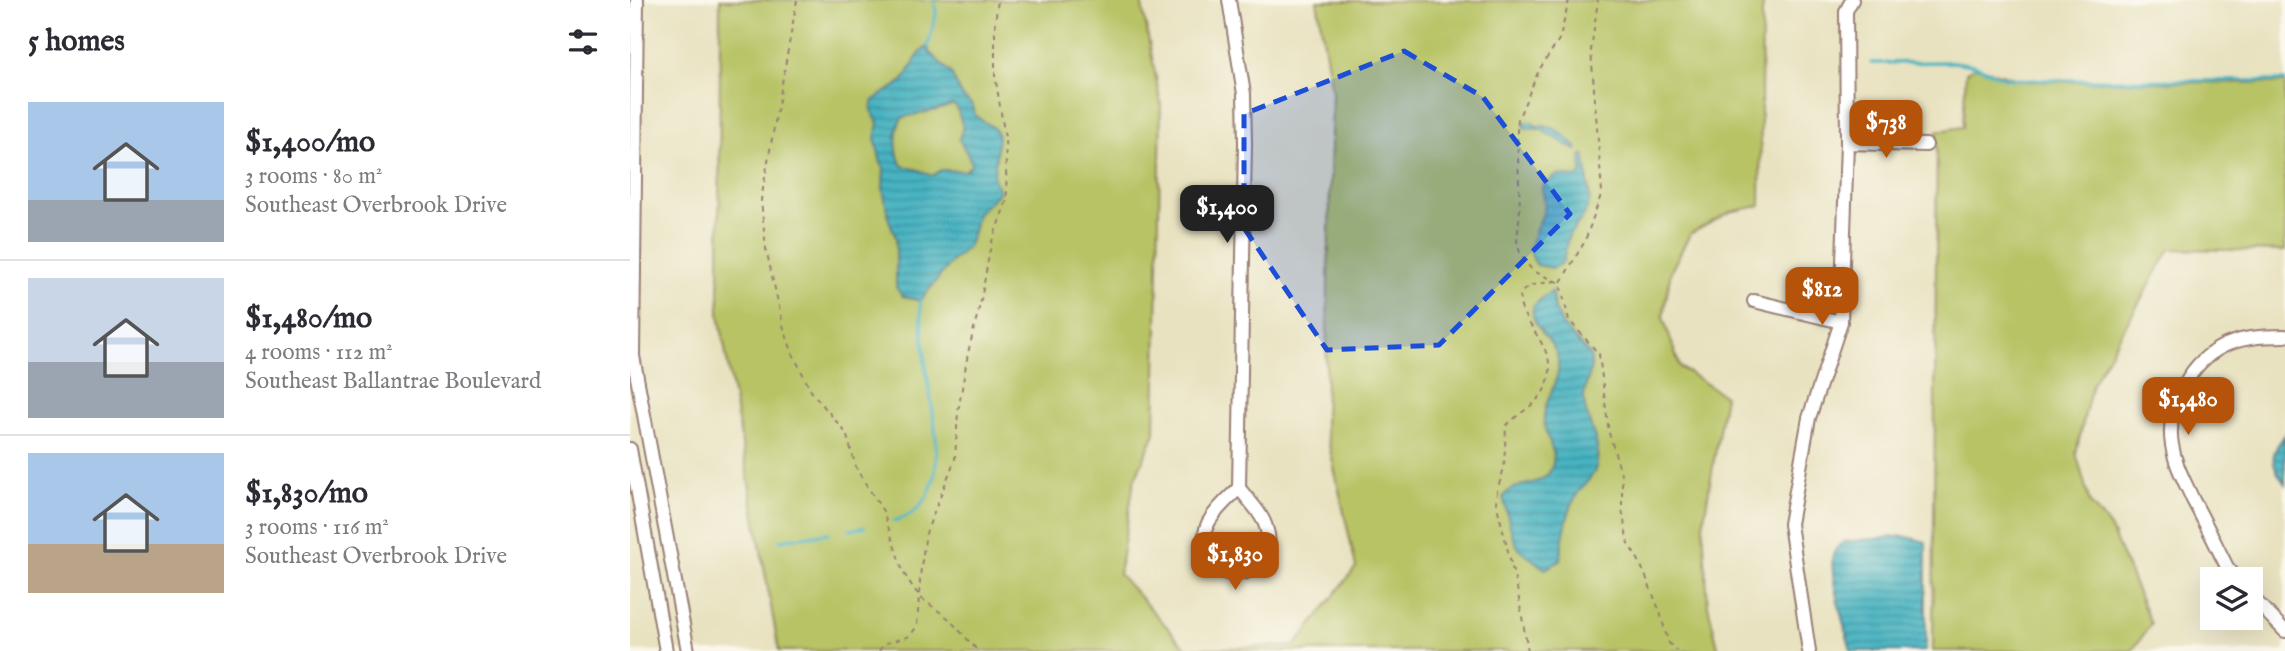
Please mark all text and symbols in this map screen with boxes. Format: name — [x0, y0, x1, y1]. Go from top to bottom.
text: 5 homes — [28, 23, 125, 61]
icon: filters — [564, 23, 602, 61]
pin: $738 — [1845, 100, 1927, 160]
text: $738 — [1865, 108, 1907, 137]
text: $1,400/mo — [245, 124, 375, 162]
icon: home — [84, 130, 168, 214]
text: 3 rooms · 80 m² — [245, 162, 382, 191]
pin: $1,400 — [1170, 186, 1284, 245]
text: Southeast Overbrook Drive — [245, 191, 507, 220]
text: $1,400 — [1196, 193, 1258, 222]
pin: $812 — [1781, 268, 1863, 327]
text: $812 — [1801, 275, 1843, 304]
text: $1,480/mo — [245, 300, 372, 338]
icon: home — [84, 306, 168, 390]
text: 4 rooms · 112 m² — [245, 338, 393, 367]
text: Southeast Ballantrae Boulevard — [245, 367, 541, 396]
pin: $1,480 — [2131, 378, 2245, 437]
text: $1,480 — [2158, 385, 2218, 414]
text: $1,830/mo — [245, 475, 368, 513]
icon: home — [84, 481, 168, 565]
text: 3 rooms · 116 m² — [245, 513, 389, 542]
pin: $1,830 — [1178, 532, 1292, 592]
text: $1,830 — [1207, 540, 1263, 569]
text: Southeast Overbrook Drive — [245, 542, 507, 571]
map controls — [2200, 567, 2263, 630]
button: layers — [2200, 567, 2263, 630]

